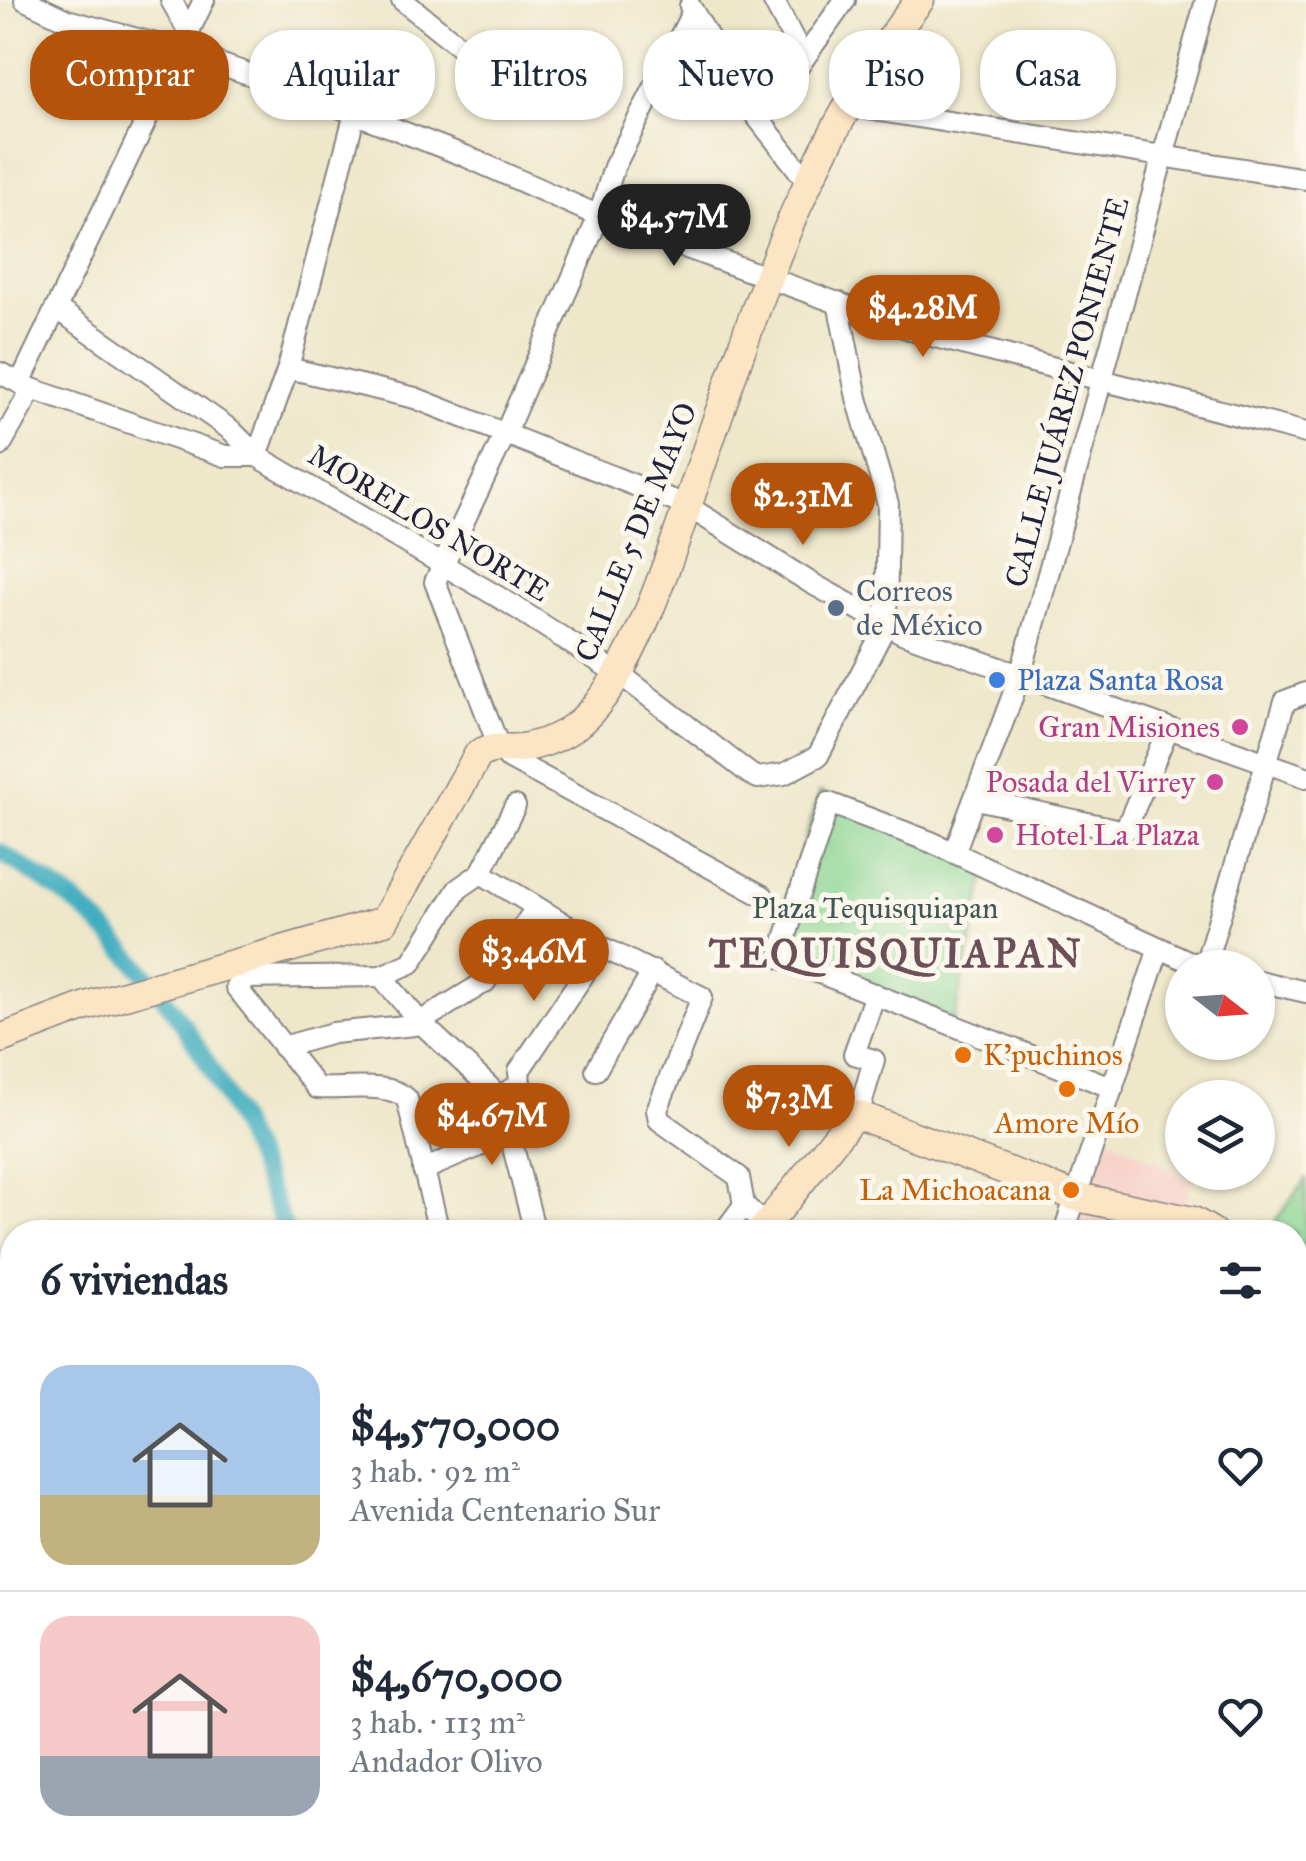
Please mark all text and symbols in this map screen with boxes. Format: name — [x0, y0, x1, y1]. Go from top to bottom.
chip: Comprar — [30, 30, 229, 120]
chip: Alquilar — [249, 30, 435, 120]
chip: Filtros — [455, 30, 623, 120]
chip: Nuevo — [643, 30, 809, 120]
chip: Piso — [829, 30, 960, 120]
chip: Casa — [980, 30, 1116, 120]
pin: $4.57M — [593, 184, 755, 269]
street label: CALLE JUÁREZ PONIENTE — [997, 193, 1136, 591]
text: $4.57M — [620, 197, 728, 236]
pin: $4.28M — [842, 275, 1004, 360]
text: $4.28M — [868, 288, 978, 327]
street label: CALLE 5 DE MAYO — [568, 397, 704, 667]
street label: MORELOS NORTE — [302, 437, 556, 609]
pin: $2.31M — [722, 463, 884, 548]
text: $2.31M — [753, 476, 853, 515]
place label: Correos de México — [856, 573, 983, 643]
marker: Correos de México — [825, 597, 847, 619]
place label: Plaza Santa Rosa — [1017, 662, 1224, 698]
marker: Plaza Santa Rosa — [986, 669, 1008, 691]
place label: Gran Misiones — [1038, 709, 1220, 745]
marker: Gran Misiones — [1229, 716, 1251, 738]
place label: Posada del Virrey — [985, 764, 1196, 800]
marker: Posada del Virrey — [1204, 771, 1226, 793]
place label: Hotel La Plaza — [1015, 817, 1200, 853]
marker: Hotel La Plaza — [984, 824, 1006, 846]
park label: Plaza Tequisquiapan — [752, 890, 998, 926]
pin: $3.46M — [453, 919, 615, 1004]
district label: TEQUISQUIAPAN — [709, 929, 1083, 978]
text: $3.46M — [481, 932, 587, 971]
north arrow — [1165, 950, 1275, 1060]
map controls — [1165, 950, 1275, 1190]
place label: K'puchinos — [983, 1037, 1123, 1073]
marker: K'puchinos — [952, 1044, 974, 1066]
pin: $7.3M — [719, 1065, 859, 1150]
text: $7.3M — [745, 1078, 833, 1117]
marker: Amore Mío — [1056, 1078, 1078, 1100]
button: layers — [1165, 1080, 1275, 1190]
pin: $4.67M — [411, 1083, 573, 1168]
text: $4.67M — [437, 1096, 547, 1135]
place label: Amore Mío — [993, 1105, 1139, 1141]
place label: La Michoacana — [859, 1172, 1051, 1208]
marker: La Michoacana — [1060, 1179, 1082, 1201]
icon: filters — [1213, 1253, 1268, 1308]
text: 6 viviendas — [40, 1254, 228, 1306]
text: $4,570,000 — [350, 1400, 560, 1452]
icon: home — [120, 1405, 240, 1525]
icon: heart — [1213, 1438, 1268, 1493]
text: 3 hab. · 92 m² — [350, 1452, 520, 1491]
text: Avenida Centenario Sur — [350, 1491, 660, 1530]
text: $4,670,000 — [350, 1651, 563, 1703]
icon: home — [120, 1656, 240, 1776]
icon: heart — [1213, 1689, 1268, 1744]
text: 3 hab. · 113 m² — [350, 1703, 525, 1742]
text: Andador Olivo — [350, 1742, 543, 1781]

